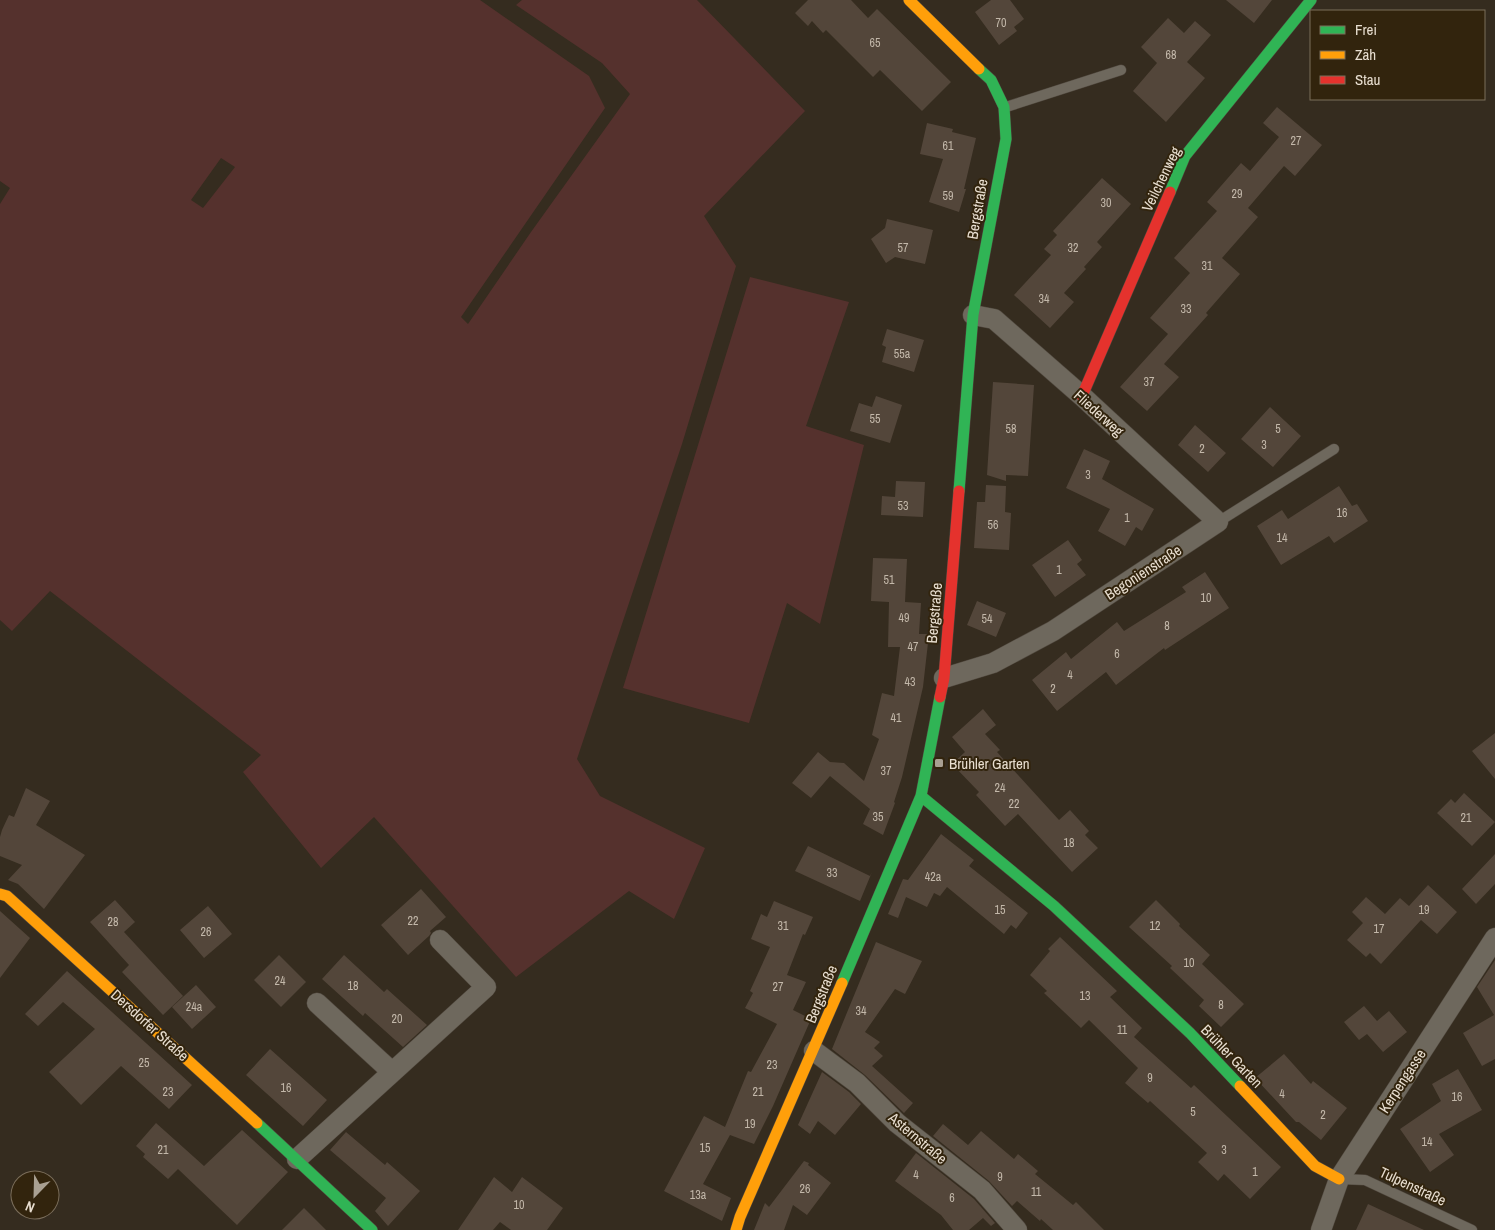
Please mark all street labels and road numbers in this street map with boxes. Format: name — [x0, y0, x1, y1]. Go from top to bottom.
street label: Veilchenweg — [1136, 143, 1186, 215]
street label: Bergstraße — [961, 177, 993, 241]
street label: Fliederweg — [1069, 385, 1129, 441]
street label: Begonienstraße — [1101, 539, 1186, 605]
street label: Bergstraße — [921, 582, 947, 644]
street label: Bergstraße — [800, 962, 842, 1026]
street label: Dersdorfer Straße — [106, 984, 194, 1066]
street label: Brühler Garten — [1196, 1020, 1268, 1092]
street label: Kerpengasse — [1373, 1045, 1431, 1117]
street label: Asternstraße — [884, 1107, 952, 1169]
street label: Tulpenstraße — [1376, 1161, 1450, 1211]

